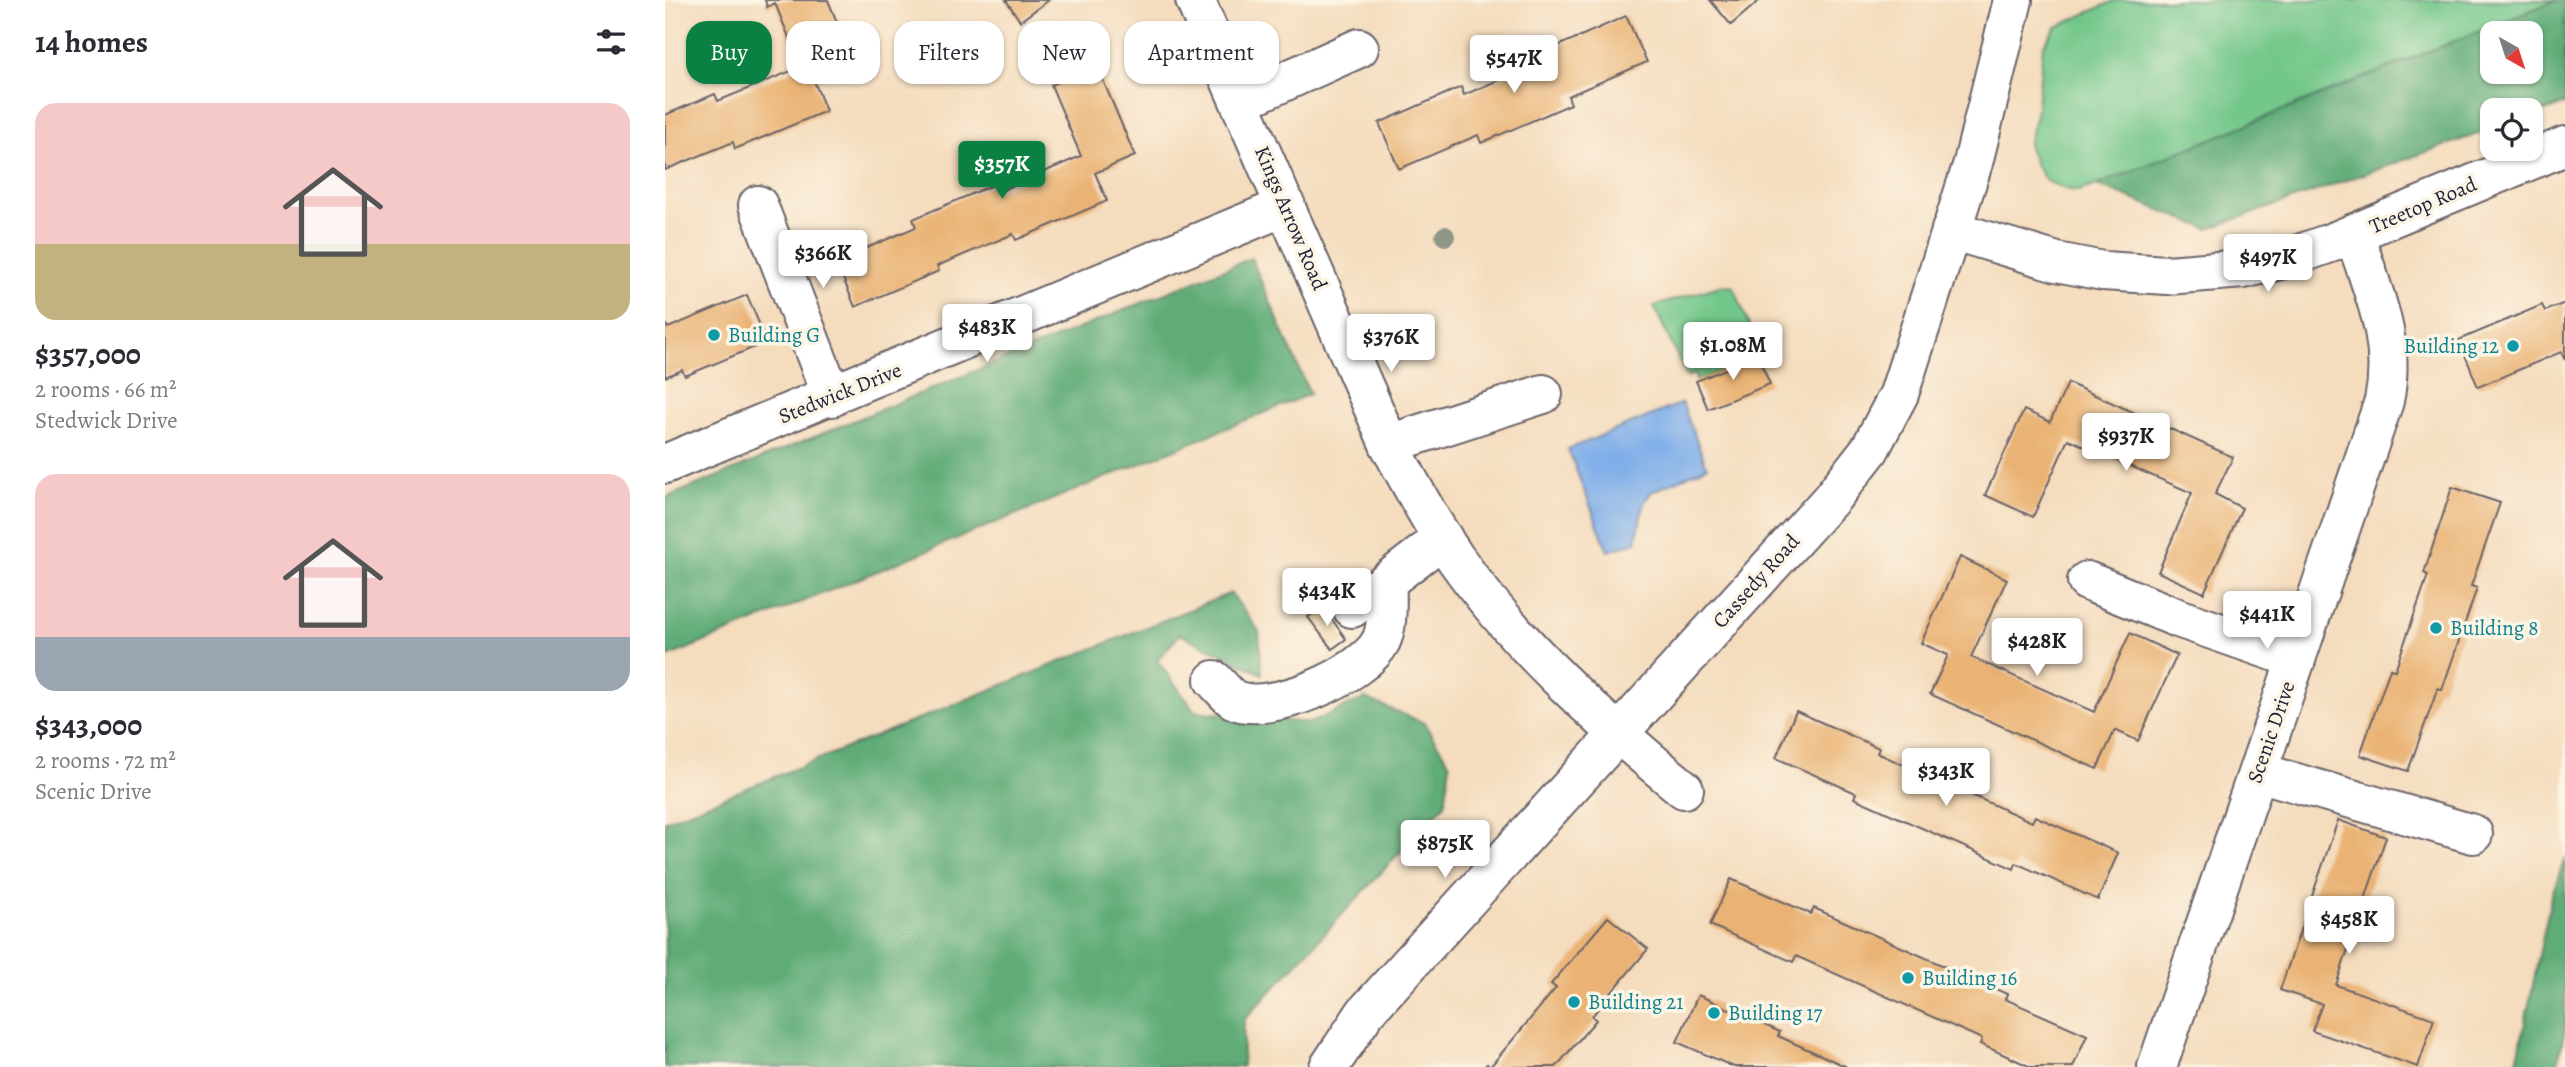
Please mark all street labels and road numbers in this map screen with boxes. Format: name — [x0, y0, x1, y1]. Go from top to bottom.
street label: Kings Arrow Road — [1248, 142, 1334, 295]
street label: Treetop Road — [2365, 170, 2482, 240]
street label: Stedwick Drive — [774, 356, 906, 430]
street label: Cassedy Road — [1706, 527, 1806, 634]
street label: Scenic Drive — [2240, 677, 2302, 787]

